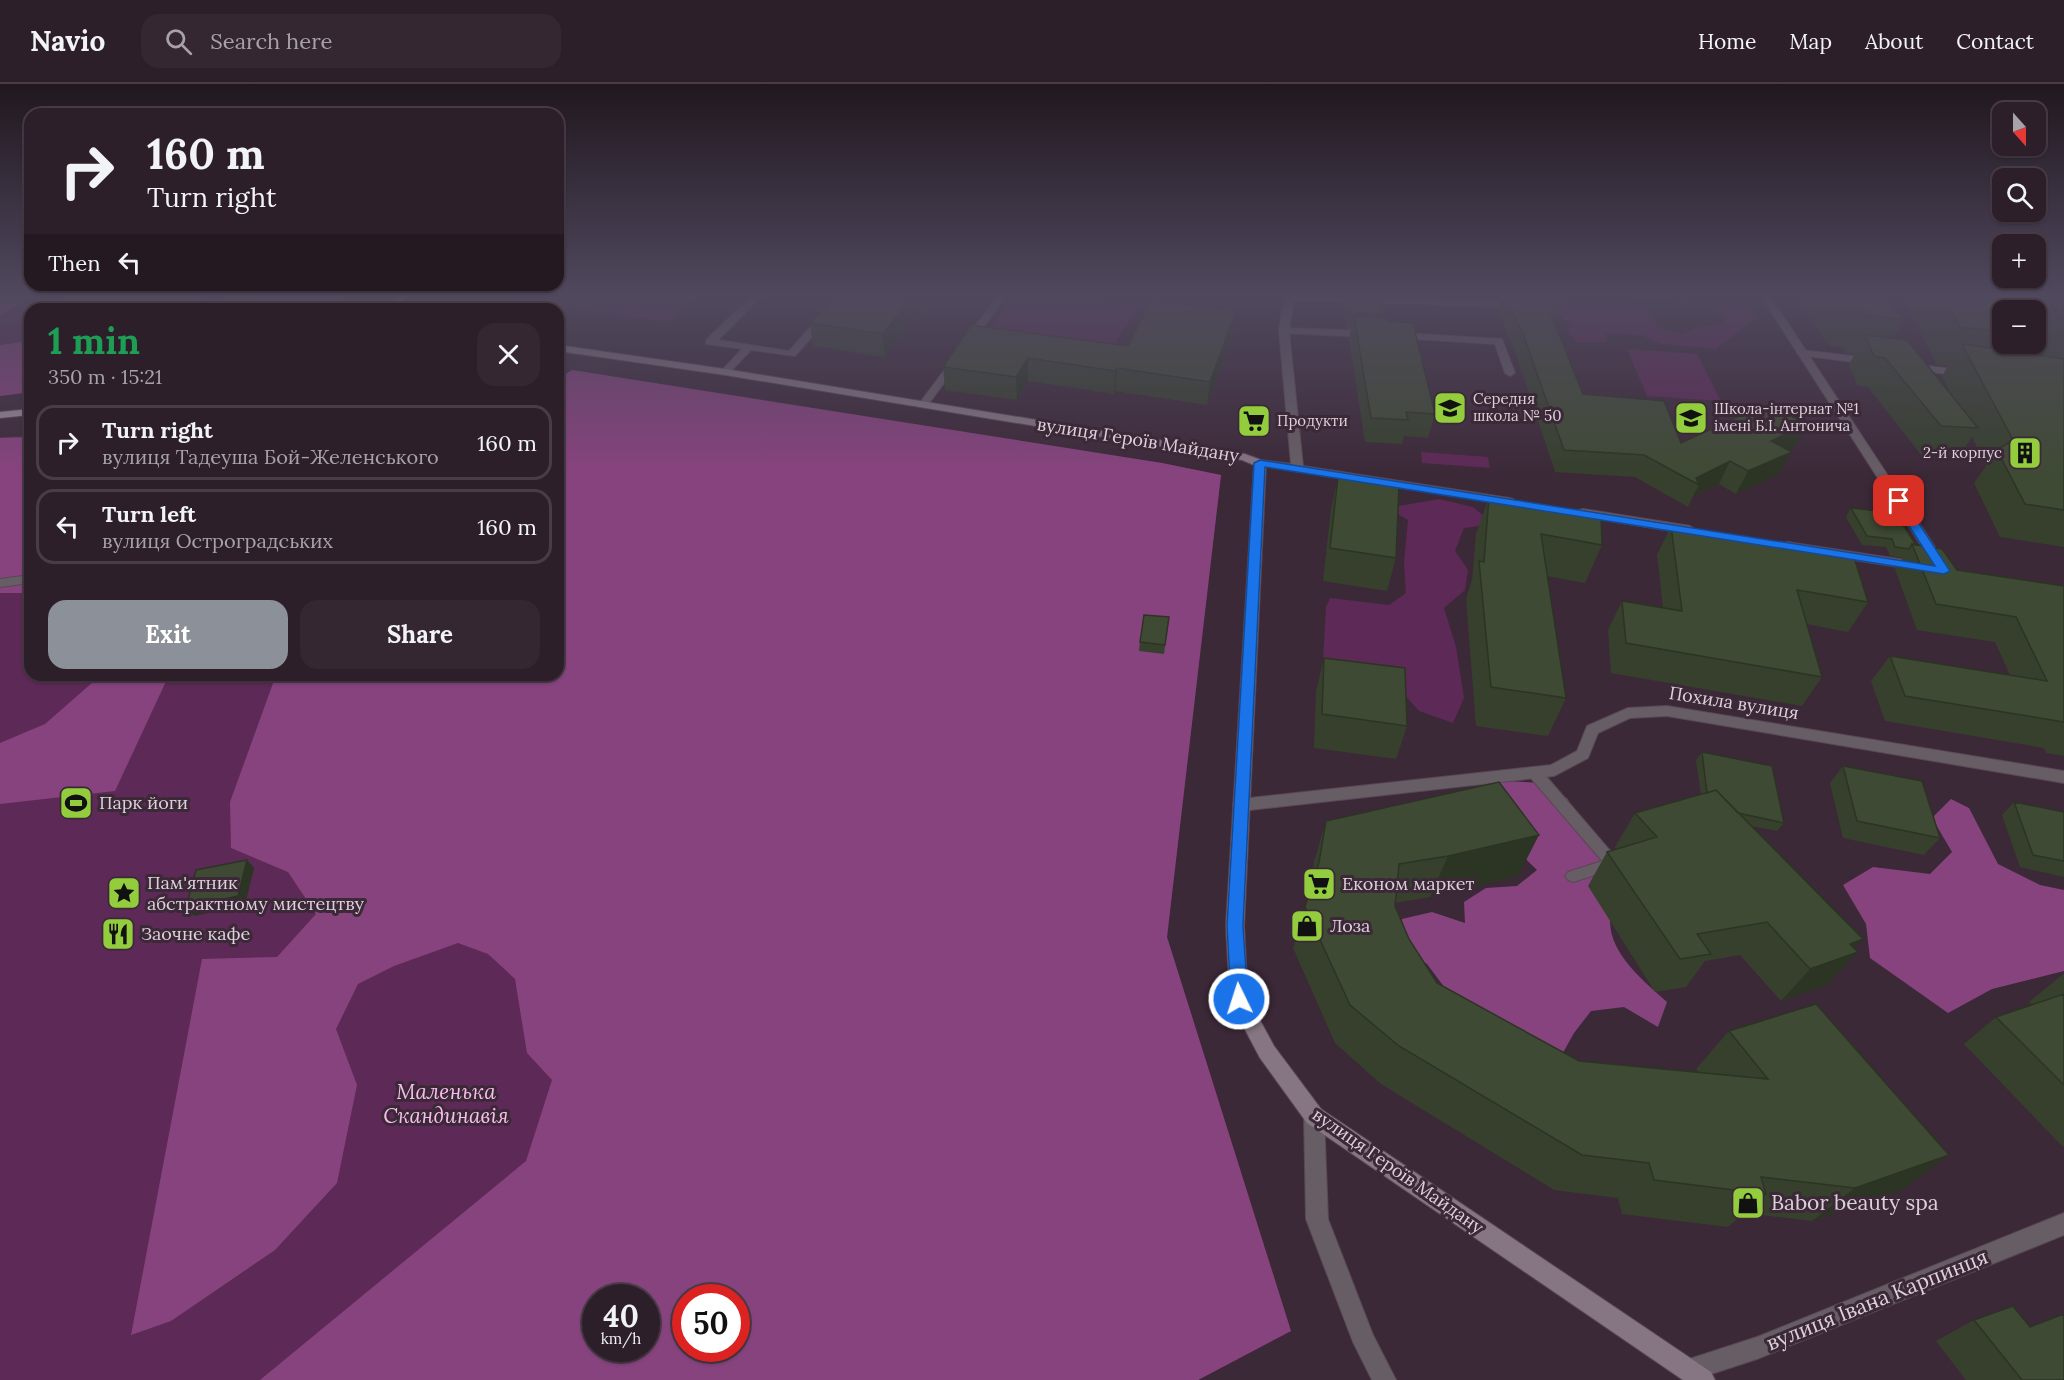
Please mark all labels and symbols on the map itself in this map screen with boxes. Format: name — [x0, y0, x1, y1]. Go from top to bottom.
north arrow — [1992, 102, 2046, 156]
place label: Середня школа № 50 — [1473, 389, 1562, 425]
school or university icon: Середня школа № 50 — [1432, 390, 1468, 426]
place label: Школа-інтернат №1 імені Б.І. Антонича — [1714, 399, 1859, 435]
school or university icon: Школа-інтернат №1 імені Б.І. Антонича — [1673, 400, 1709, 436]
supermarket icon: Продукти — [1236, 403, 1272, 439]
place label: Продукти — [1277, 411, 1348, 430]
street label: вулиця Героїв Майдану — [1036, 412, 1241, 467]
building icon: 2-й корпус — [2007, 435, 2043, 471]
place label: 2-й корпус — [1923, 443, 2002, 462]
pin — [1873, 475, 1924, 526]
street label: Похила вулиця — [1668, 681, 1801, 724]
sports icon: Парк йоги — [58, 785, 94, 821]
place label: Парк йоги — [99, 791, 188, 814]
supermarket icon: Економ маркет — [1301, 866, 1337, 902]
place label: Пам'ятник абстрактному мистецтву — [147, 871, 365, 915]
place label: Економ маркет — [1342, 872, 1475, 895]
place icon: Пам'ятник абстрактному мистецтву — [106, 875, 142, 911]
shop icon: Лоза — [1289, 908, 1325, 944]
place label: Лоза — [1330, 914, 1370, 937]
restaurant icon: Заочне кафе — [100, 916, 136, 952]
place label: Заочне кафе — [141, 922, 251, 945]
position arrow — [1207, 967, 1271, 1031]
park label: Маленька Скандинавія — [383, 1078, 509, 1129]
street label: вулиця Героїв Майдану — [1308, 1103, 1489, 1239]
shop icon: Babor beauty spa — [1730, 1185, 1766, 1221]
place label: Babor beauty spa — [1771, 1189, 1939, 1216]
street label: вулиця Івана Карпинця — [1762, 1243, 1992, 1356]
speed limit sign: 50 — [672, 1284, 750, 1362]

